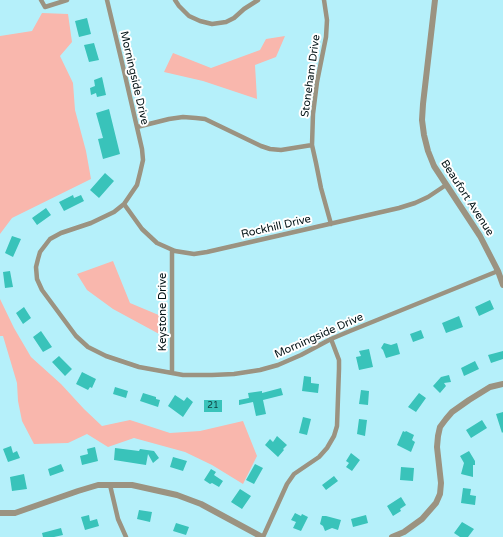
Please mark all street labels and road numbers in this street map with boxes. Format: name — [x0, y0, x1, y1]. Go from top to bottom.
street label: Morningside Drive — [117, 30, 151, 126]
street label: Stoneham Drive — [299, 34, 323, 118]
street label: Beaufort Avenue — [438, 158, 496, 238]
street label: Rockhill Drive — [240, 213, 312, 241]
street label: Keystone Drive — [156, 273, 170, 351]
street label: Morningside Drive — [273, 311, 365, 361]

